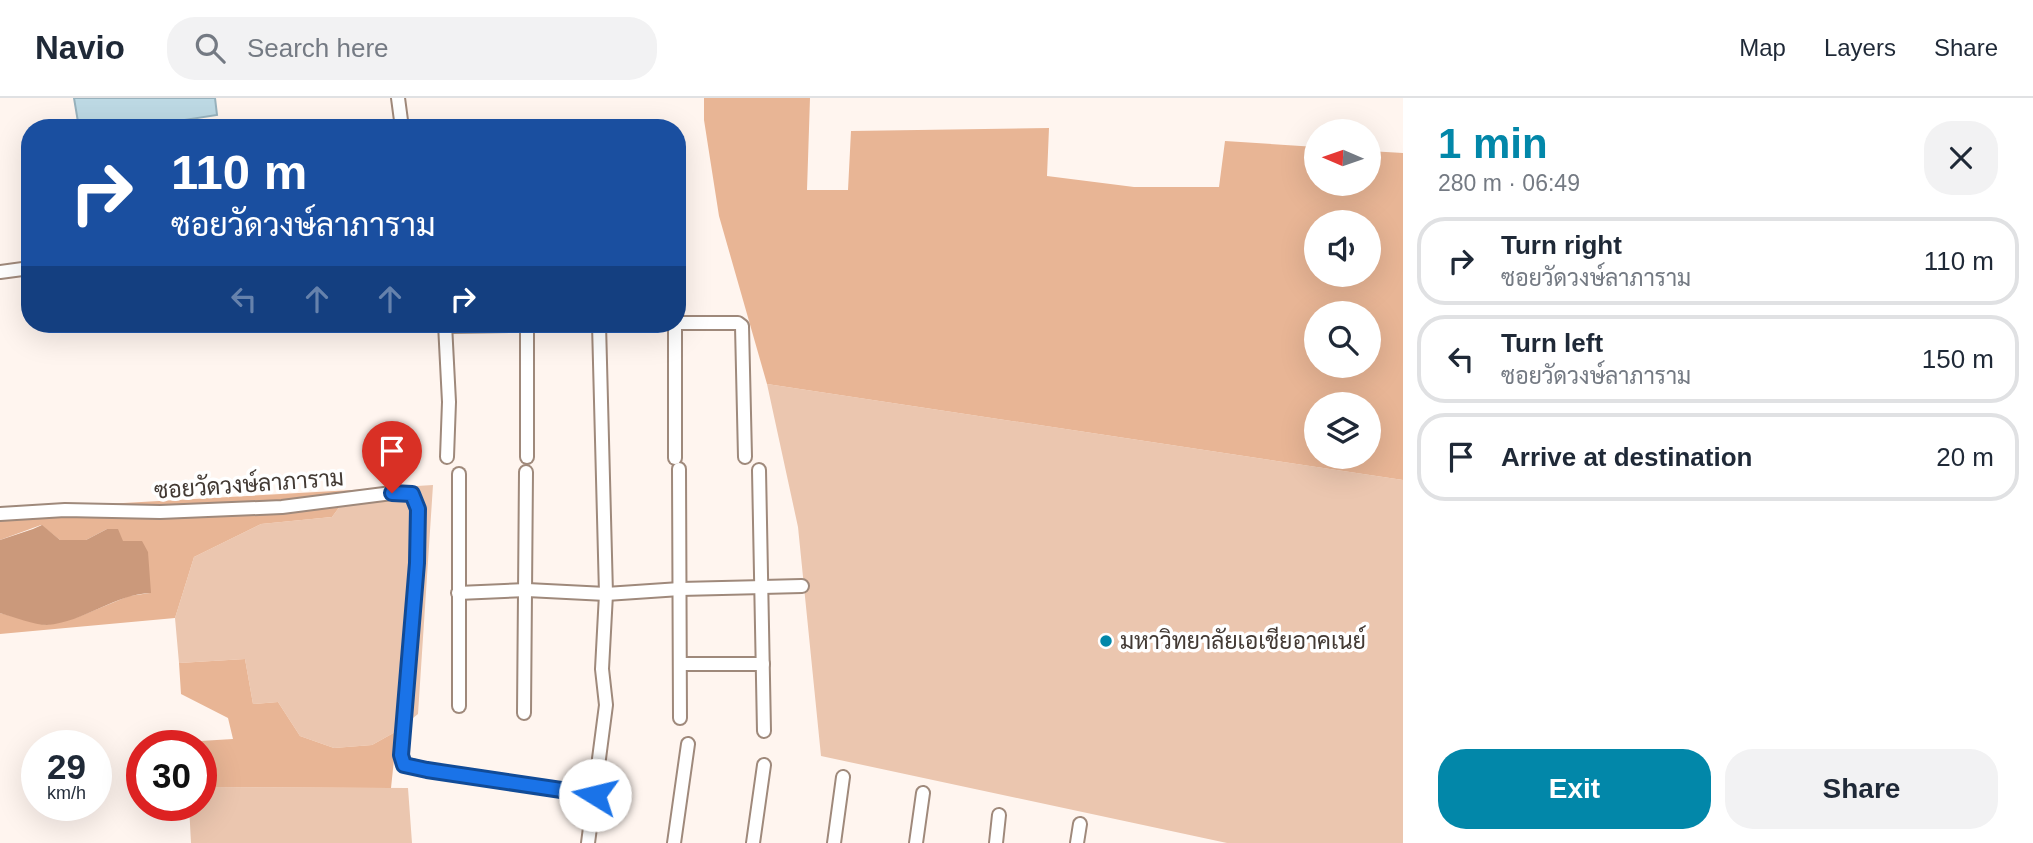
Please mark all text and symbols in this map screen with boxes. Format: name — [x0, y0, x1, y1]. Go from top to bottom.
search box — [167, 17, 657, 80]
text: Navio — [35, 29, 125, 66]
icon: search — [191, 29, 229, 67]
text: Search here — [247, 33, 389, 63]
text: Map — [1739, 34, 1786, 61]
text: Layers — [1824, 34, 1896, 61]
text: Share — [1934, 34, 1998, 61]
north arrow — [1304, 119, 1381, 196]
map controls — [1304, 119, 1381, 469]
text: 1 min — [1438, 120, 1548, 167]
button: close — [1924, 121, 1998, 195]
text: 110 m — [171, 145, 307, 199]
icon: right — [56, 147, 147, 238]
text: 280 m · 06:49 — [1438, 170, 1580, 196]
text: ซอยวัดวงษ์ลาภาราม — [171, 207, 436, 243]
button: sound — [1304, 210, 1381, 287]
text: Turn right — [1501, 230, 1622, 260]
icon: right — [1442, 242, 1480, 280]
text: 110 m — [1924, 246, 1994, 276]
text: ซอยวัดวงษ์ลาภาราม — [1501, 265, 1691, 291]
icon: left — [225, 280, 263, 318]
icon: ahead — [298, 280, 336, 318]
icon: ahead — [371, 280, 409, 318]
icon: right — [444, 280, 482, 318]
button: search — [1304, 301, 1381, 378]
text: Turn left — [1501, 328, 1603, 358]
icon: left — [1442, 340, 1480, 378]
text: 150 m — [1922, 344, 1994, 374]
text: ซอยวัดวงษ์ลาภาราม — [1501, 363, 1691, 389]
button: layers — [1304, 392, 1381, 469]
pin — [362, 421, 422, 493]
icon: arrive — [373, 432, 411, 470]
icon: arrive — [1442, 438, 1480, 476]
text: Arrive at destination — [1501, 442, 1752, 472]
text: 20 m — [1936, 442, 1994, 472]
street label: ซอยวัดวงษ์ลาภาราม — [153, 461, 345, 504]
place label: มหาวิทยาลัยเอเชียอาคเนย์ — [1120, 625, 1366, 654]
marker: มหาวิทยาลัยเอเชียอาคเนย์ — [1098, 633, 1114, 649]
speed limit sign: 30 — [126, 730, 217, 821]
text: 29 — [47, 747, 86, 786]
button: Exit — [1438, 749, 1711, 829]
button: Share — [1725, 749, 1998, 829]
position arrow — [558, 758, 632, 832]
text: km/h — [47, 783, 86, 803]

